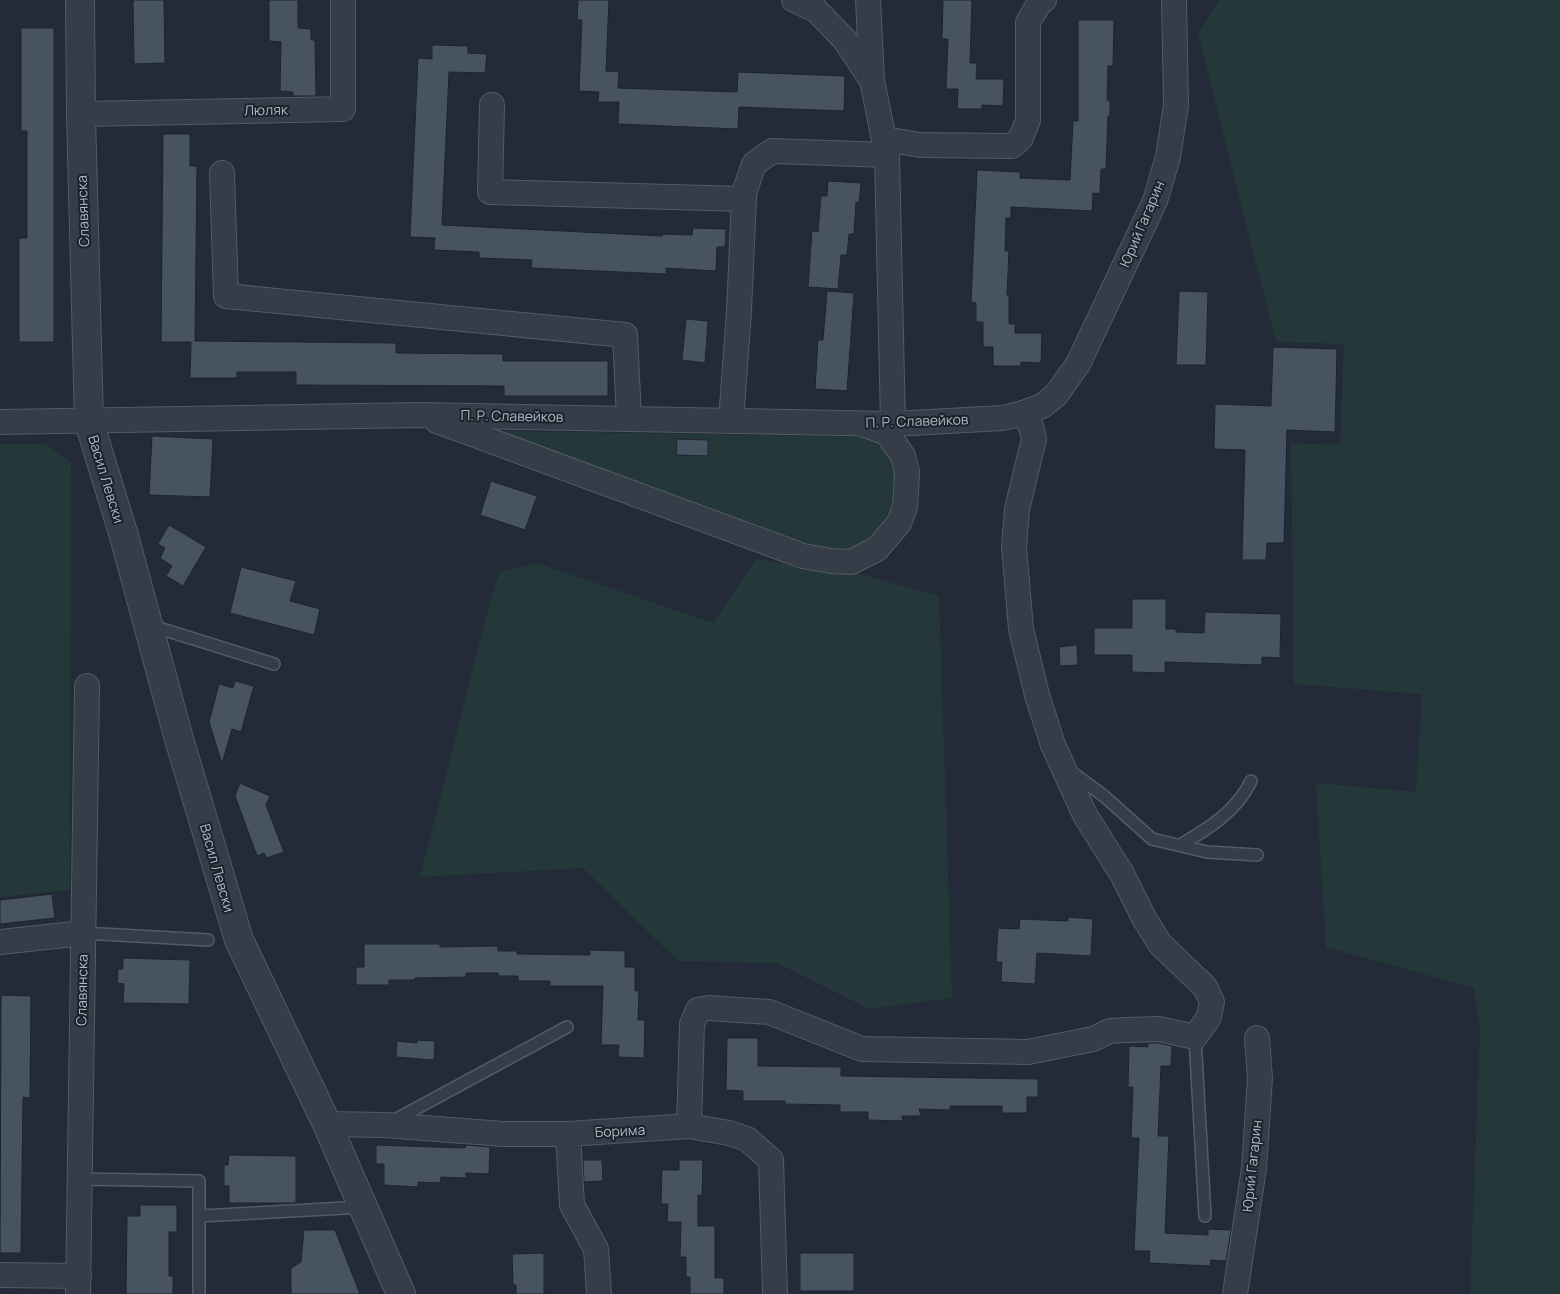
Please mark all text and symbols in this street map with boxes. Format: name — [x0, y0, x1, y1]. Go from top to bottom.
street label: Люляк — [244, 100, 289, 119]
street label: Славянска — [72, 175, 93, 247]
street label: Юрий Гагарин — [1115, 177, 1168, 270]
street label: П. Р. Славейков — [460, 405, 564, 426]
street label: П. Р. Славейков — [865, 409, 969, 432]
street label: Васил Левски — [84, 433, 129, 525]
street label: Васил Левски — [196, 821, 239, 914]
street label: Славянска — [71, 954, 92, 1026]
street label: Юрий Гагарин — [1237, 1119, 1266, 1213]
street label: Борима — [594, 1120, 646, 1141]

